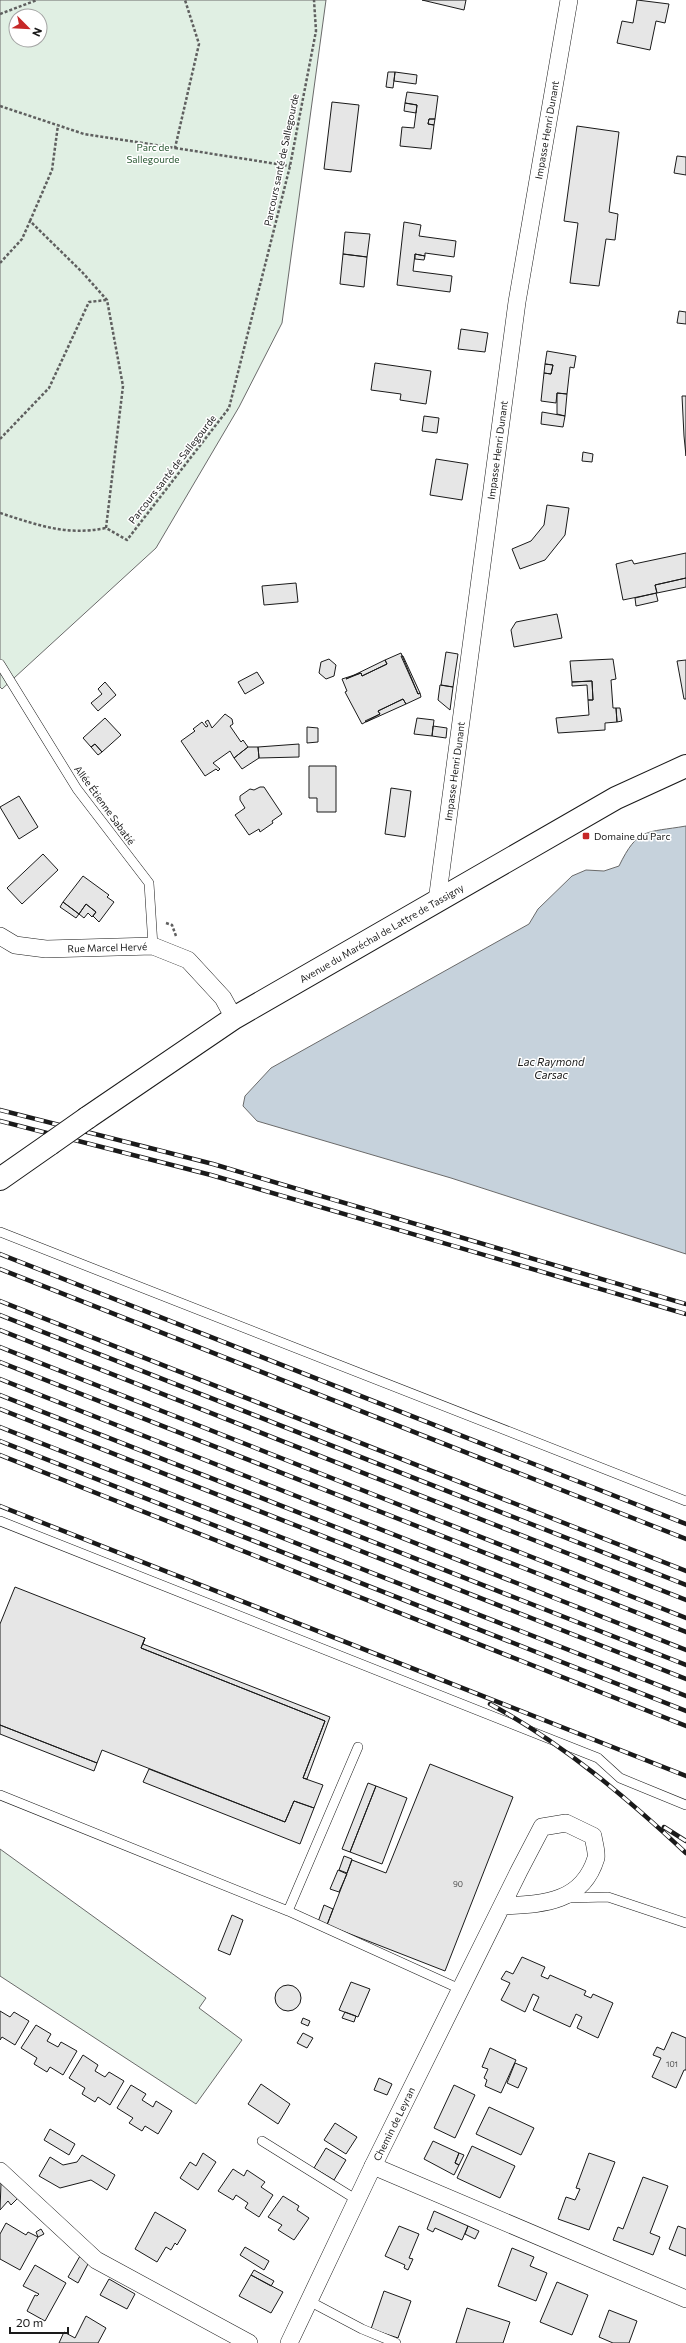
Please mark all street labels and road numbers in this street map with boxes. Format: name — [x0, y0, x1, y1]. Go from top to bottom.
street label: Impasse Henri Dunant — [532, 80, 561, 180]
street label: Parcours santé de Sallegourde — [261, 93, 301, 227]
street label: Impasse Henri Dunant — [485, 400, 510, 500]
street label: Parcours santé de Sallegourde — [126, 412, 218, 526]
street label: Impasse Henri Dunant — [442, 721, 467, 821]
street label: Allée Étienne Sabatié — [72, 763, 138, 847]
street label: Avenue du Maréchal de Lattre de Tassigny — [297, 881, 466, 985]
street label: Rue Marcel Hervé — [67, 940, 147, 954]
street label: Chemin de Leyran — [371, 2085, 417, 2163]

